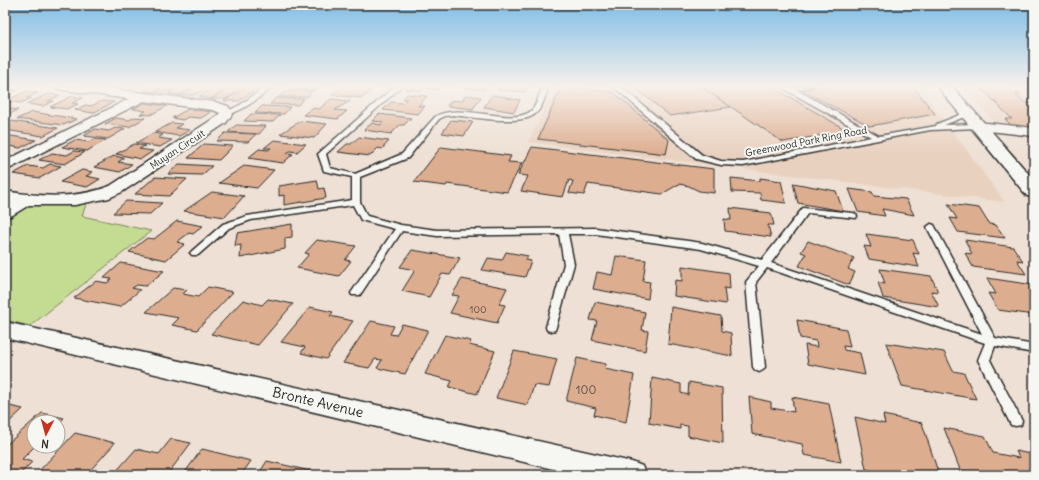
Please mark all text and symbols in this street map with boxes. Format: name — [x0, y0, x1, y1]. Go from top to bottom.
street label: Greenwood Park Ring Road — [744, 123, 868, 160]
street label: Muyan Circuit — [147, 127, 208, 172]
house number: 100 — [469, 303, 487, 316]
house number: 100 — [576, 382, 596, 397]
street label: Bronte Avenue — [271, 383, 365, 421]
north arrow — [26, 414, 66, 454]
text: N — [40, 437, 49, 451]

